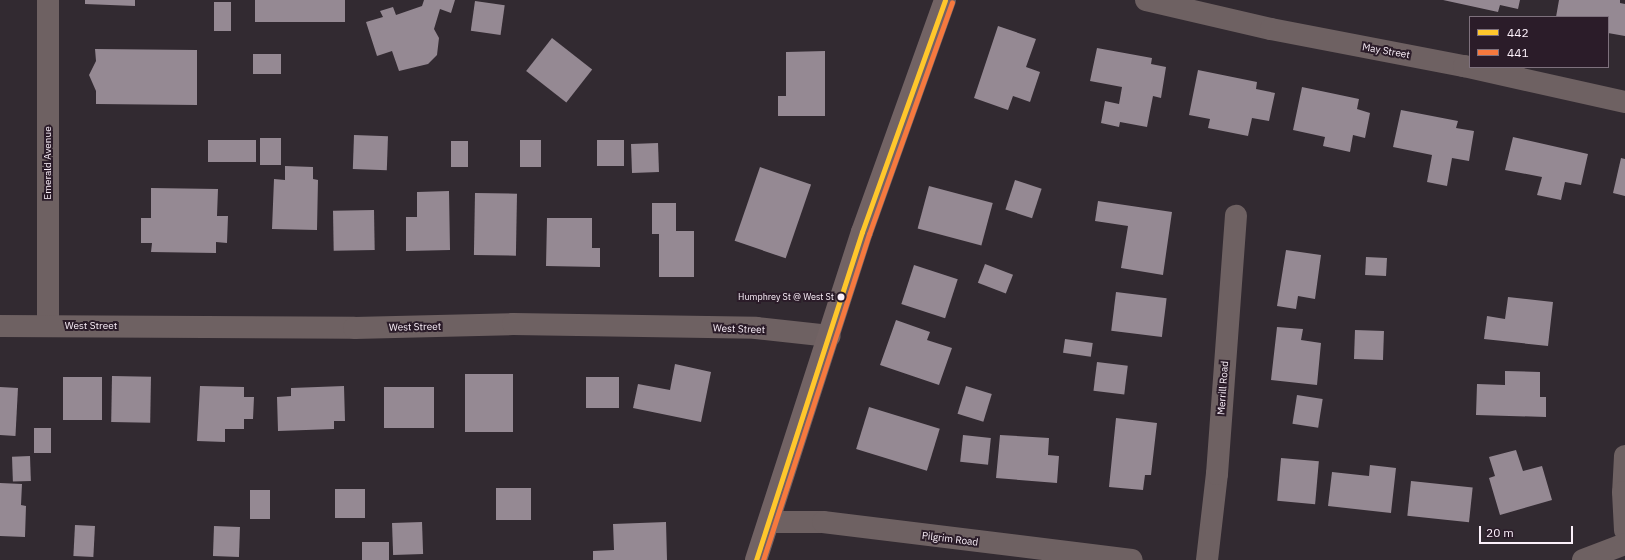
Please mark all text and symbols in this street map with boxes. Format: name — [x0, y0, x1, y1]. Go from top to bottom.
legend — [1469, 16, 1609, 68]
text: 442 — [1507, 25, 1529, 40]
street label: May Street — [1361, 41, 1411, 61]
text: 441 — [1507, 45, 1529, 60]
street label: Emerald Avenue — [42, 126, 54, 200]
place label: Humphrey St @ West St — [738, 292, 834, 302]
marker: Humphrey St @ West St — [836, 292, 846, 302]
street label: West Street — [65, 320, 117, 332]
street label: West Street — [389, 321, 441, 333]
street label: West Street — [713, 322, 765, 336]
street label: Merrill Road — [1215, 361, 1231, 415]
scale bar — [1481, 518, 1575, 544]
text: 20 m — [1486, 525, 1514, 540]
street label: Pilgrim Road — [921, 530, 979, 548]

